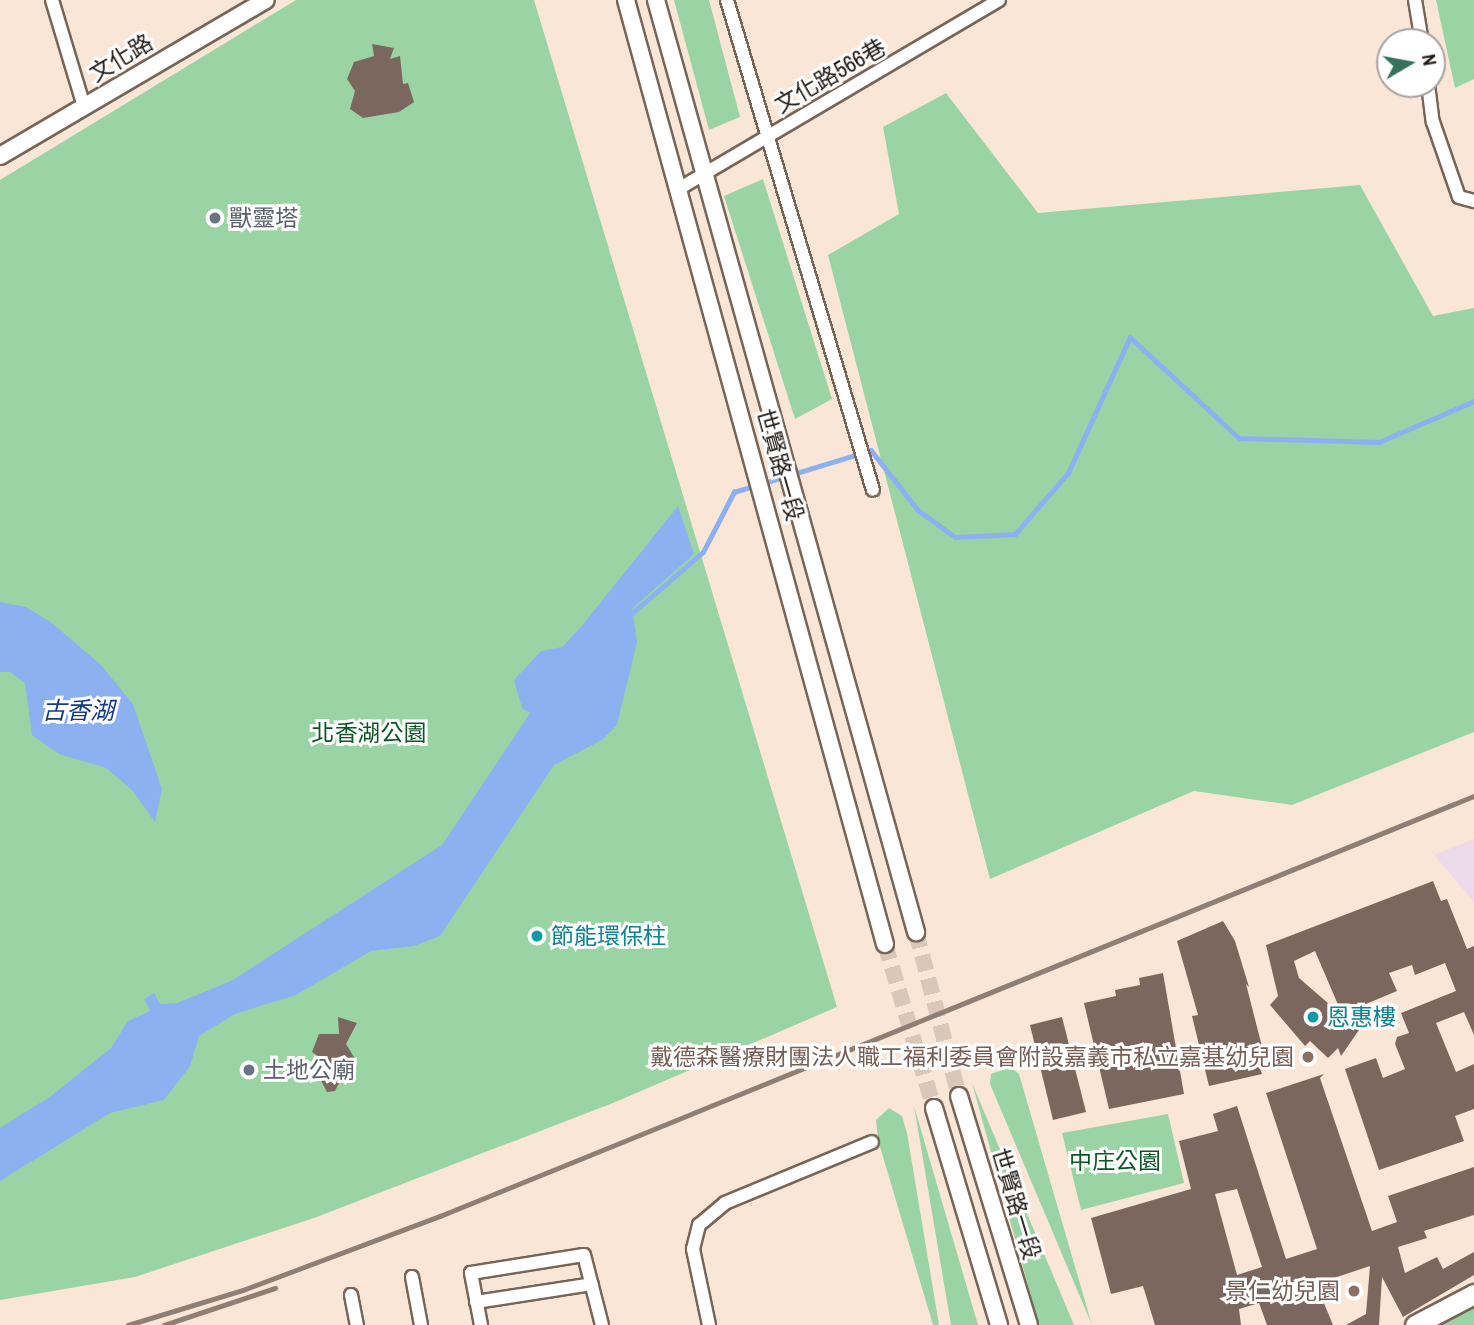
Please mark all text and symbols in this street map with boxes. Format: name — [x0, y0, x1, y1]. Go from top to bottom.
street label: 文化路 — [84, 28, 158, 88]
north arrow — [1376, 28, 1446, 98]
street label: 文化路566巷 — [770, 33, 890, 119]
text: N — [1416, 52, 1443, 67]
place label: 獸靈塔 — [229, 204, 298, 232]
marker: 獸靈塔 — [207, 210, 223, 226]
street label: 世賢路一段 — [751, 406, 809, 524]
water label: 古香湖 — [42, 697, 114, 725]
park label: 北香湖公園 — [312, 719, 426, 747]
place label: 節能環保柱 — [551, 922, 666, 950]
marker: 節能環保柱 — [529, 928, 545, 944]
place label: 恩惠樓 — [1327, 1003, 1396, 1031]
marker: 恩惠樓 — [1305, 1009, 1321, 1025]
place label: 戴德森醫療財團法人職工福利委員會附設嘉義市私立嘉基幼兒園 — [650, 1043, 1294, 1071]
marker: 戴德森醫療財團法人職工福利委員會附設嘉義市私立嘉基幼兒園 — [1300, 1049, 1316, 1065]
place label: 土地公廟 — [263, 1056, 355, 1084]
marker: 土地公廟 — [241, 1062, 257, 1078]
street label: 世賢路一段 — [986, 1145, 1046, 1263]
park label: 中庄公園 — [1069, 1147, 1161, 1175]
place label: 景仁幼兒園 — [1225, 1277, 1340, 1305]
marker: 景仁幼兒園 — [1346, 1283, 1362, 1299]

